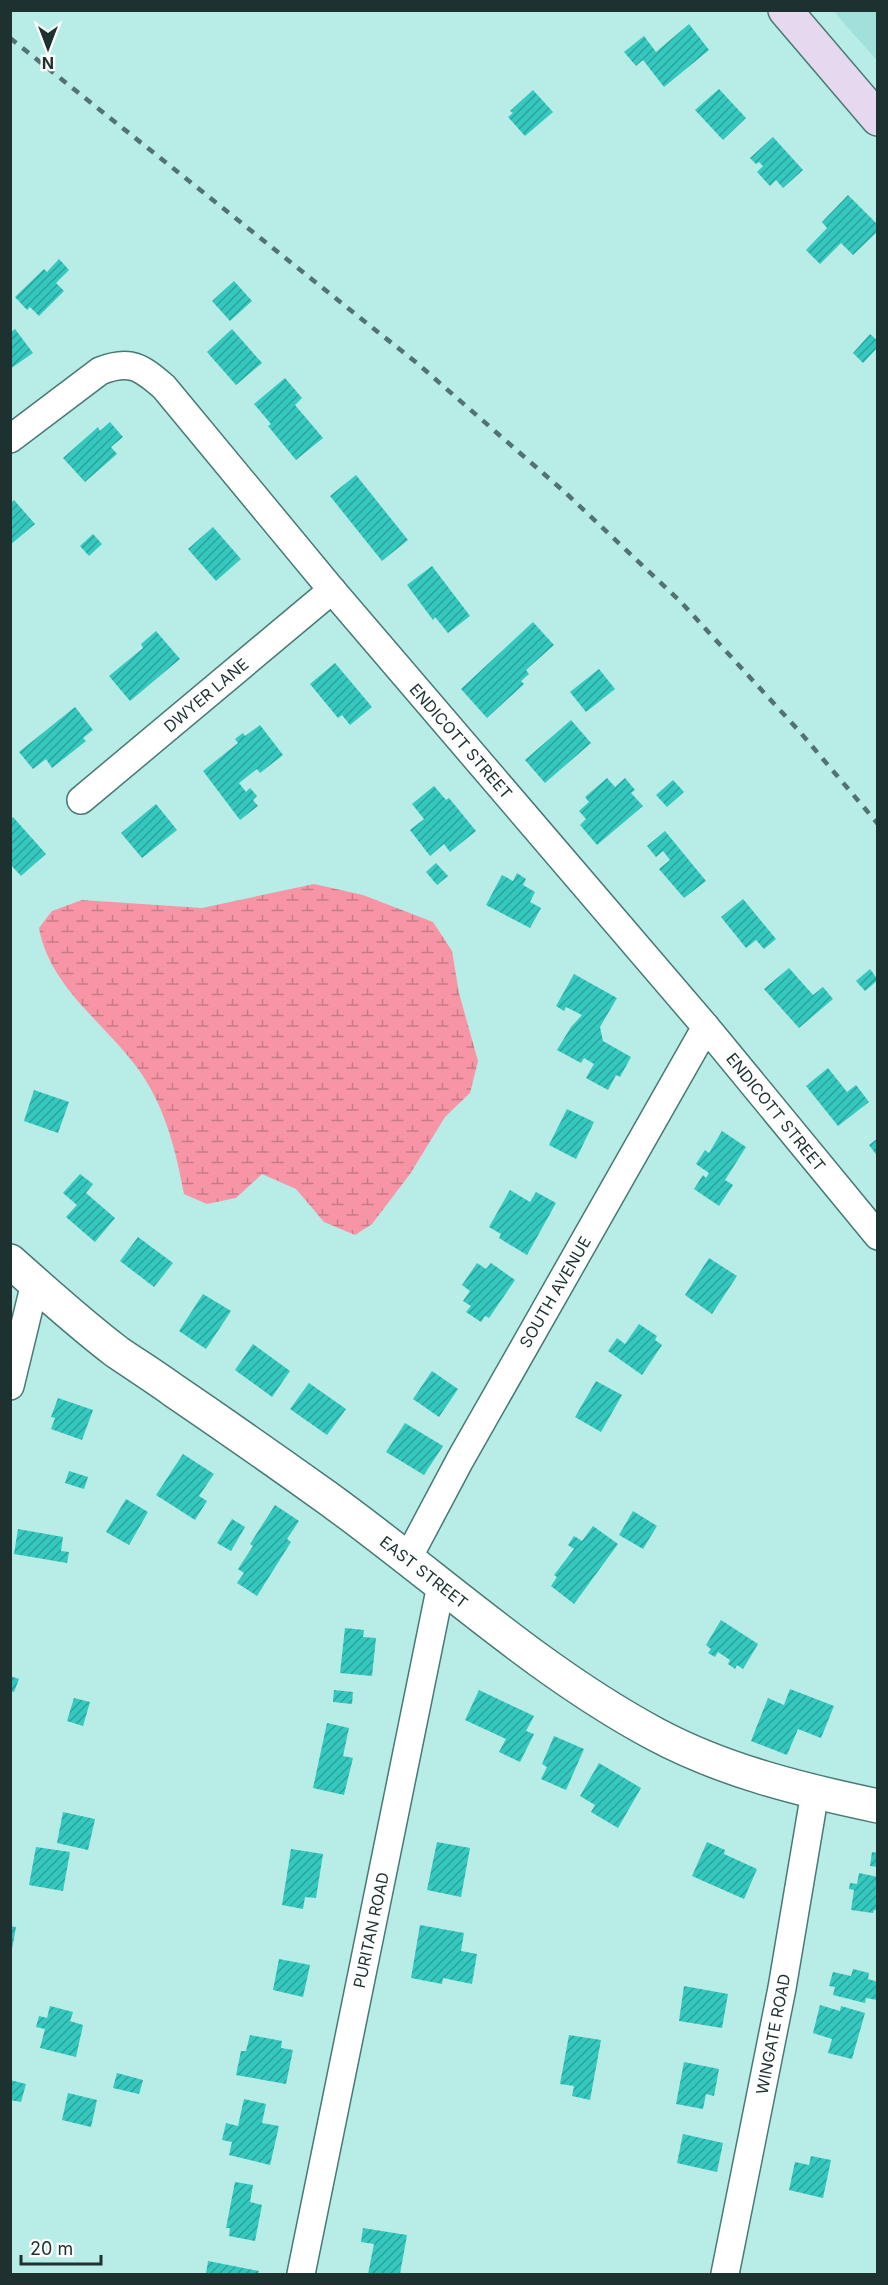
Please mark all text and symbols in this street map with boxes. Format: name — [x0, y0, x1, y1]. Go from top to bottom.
north arrow — [18, 18, 78, 78]
text: N — [42, 53, 54, 73]
street label: DWYER LANE — [160, 654, 252, 736]
street label: ENDICOTT STREET — [405, 679, 517, 803]
street label: ENDICOTT STREET — [722, 1049, 830, 1175]
street label: SOUTH AVENUE — [515, 1233, 595, 1351]
street label: EAST STREET — [376, 1531, 472, 1613]
street label: PURITAN ROAD — [349, 1870, 393, 1990]
street label: WINGATE ROAD — [752, 1972, 794, 2096]
scale bar — [21, 2228, 100, 2266]
text: 20 m — [30, 2238, 73, 2259]

